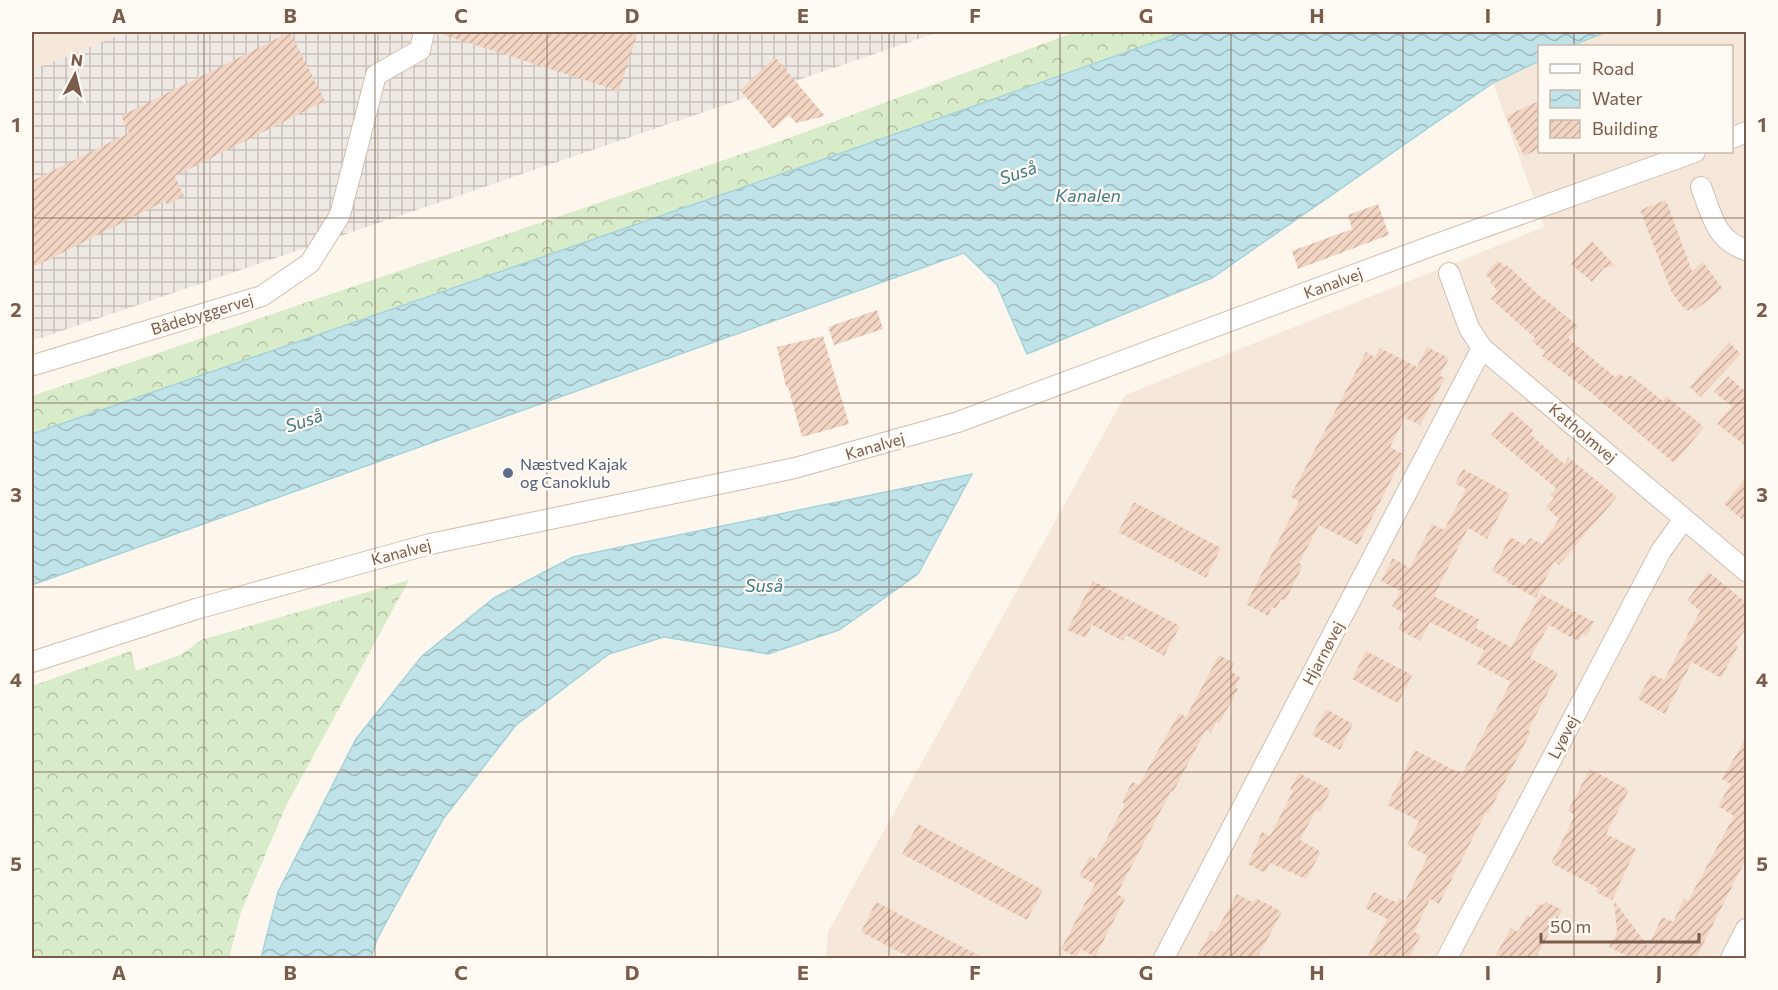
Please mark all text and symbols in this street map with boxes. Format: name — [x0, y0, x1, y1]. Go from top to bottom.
text: A — [112, 3, 126, 27]
text: B — [283, 3, 297, 27]
text: C — [454, 3, 468, 27]
text: D — [625, 3, 639, 27]
text: E — [797, 3, 809, 27]
text: F — [969, 3, 981, 27]
text: G — [1139, 3, 1153, 27]
text: H — [1310, 3, 1325, 27]
text: I — [1485, 3, 1491, 27]
text: J — [1656, 3, 1662, 27]
north arrow — [45, 45, 105, 105]
legend — [1538, 45, 1733, 153]
text: N — [70, 49, 84, 70]
text: Road — [1592, 57, 1634, 79]
text: Water — [1592, 87, 1643, 109]
text: 1 — [11, 112, 21, 136]
text: 1 — [1757, 112, 1767, 136]
text: Building — [1592, 117, 1658, 139]
water label: Suså — [996, 155, 1039, 189]
water label: Kanalen — [1055, 184, 1121, 206]
street label: Kanalvej — [1301, 263, 1365, 302]
street label: Bådebyggervej — [148, 289, 255, 338]
text: 2 — [10, 297, 22, 321]
text: 2 — [1756, 297, 1768, 321]
street label: Katholmvej — [1546, 399, 1621, 466]
water label: Suså — [282, 403, 325, 437]
street label: Kanalvej — [843, 428, 907, 463]
place label: Næstved Kajak og Canoklub — [520, 454, 628, 491]
marker: Næstved Kajak og Canoklub — [501, 466, 515, 480]
text: 3 — [10, 482, 22, 506]
text: 3 — [1756, 482, 1768, 506]
street label: Kanalvej — [369, 534, 433, 569]
water label: Suså — [745, 574, 783, 596]
street label: Hjarnøvej — [1298, 618, 1347, 688]
text: 4 — [10, 667, 22, 691]
text: 4 — [1756, 667, 1768, 691]
street label: Lyøvej — [1543, 712, 1582, 762]
text: 5 — [10, 851, 22, 875]
text: 5 — [1756, 851, 1768, 875]
scale bar — [1541, 906, 1698, 944]
text: 50 m — [1550, 915, 1591, 937]
text: A — [112, 960, 126, 984]
text: B — [283, 960, 297, 984]
text: C — [454, 960, 468, 984]
text: D — [625, 960, 639, 984]
text: E — [797, 960, 809, 984]
text: F — [969, 960, 981, 984]
text: G — [1139, 960, 1153, 984]
text: H — [1310, 960, 1325, 984]
text: I — [1485, 960, 1491, 984]
text: J — [1656, 960, 1662, 984]

